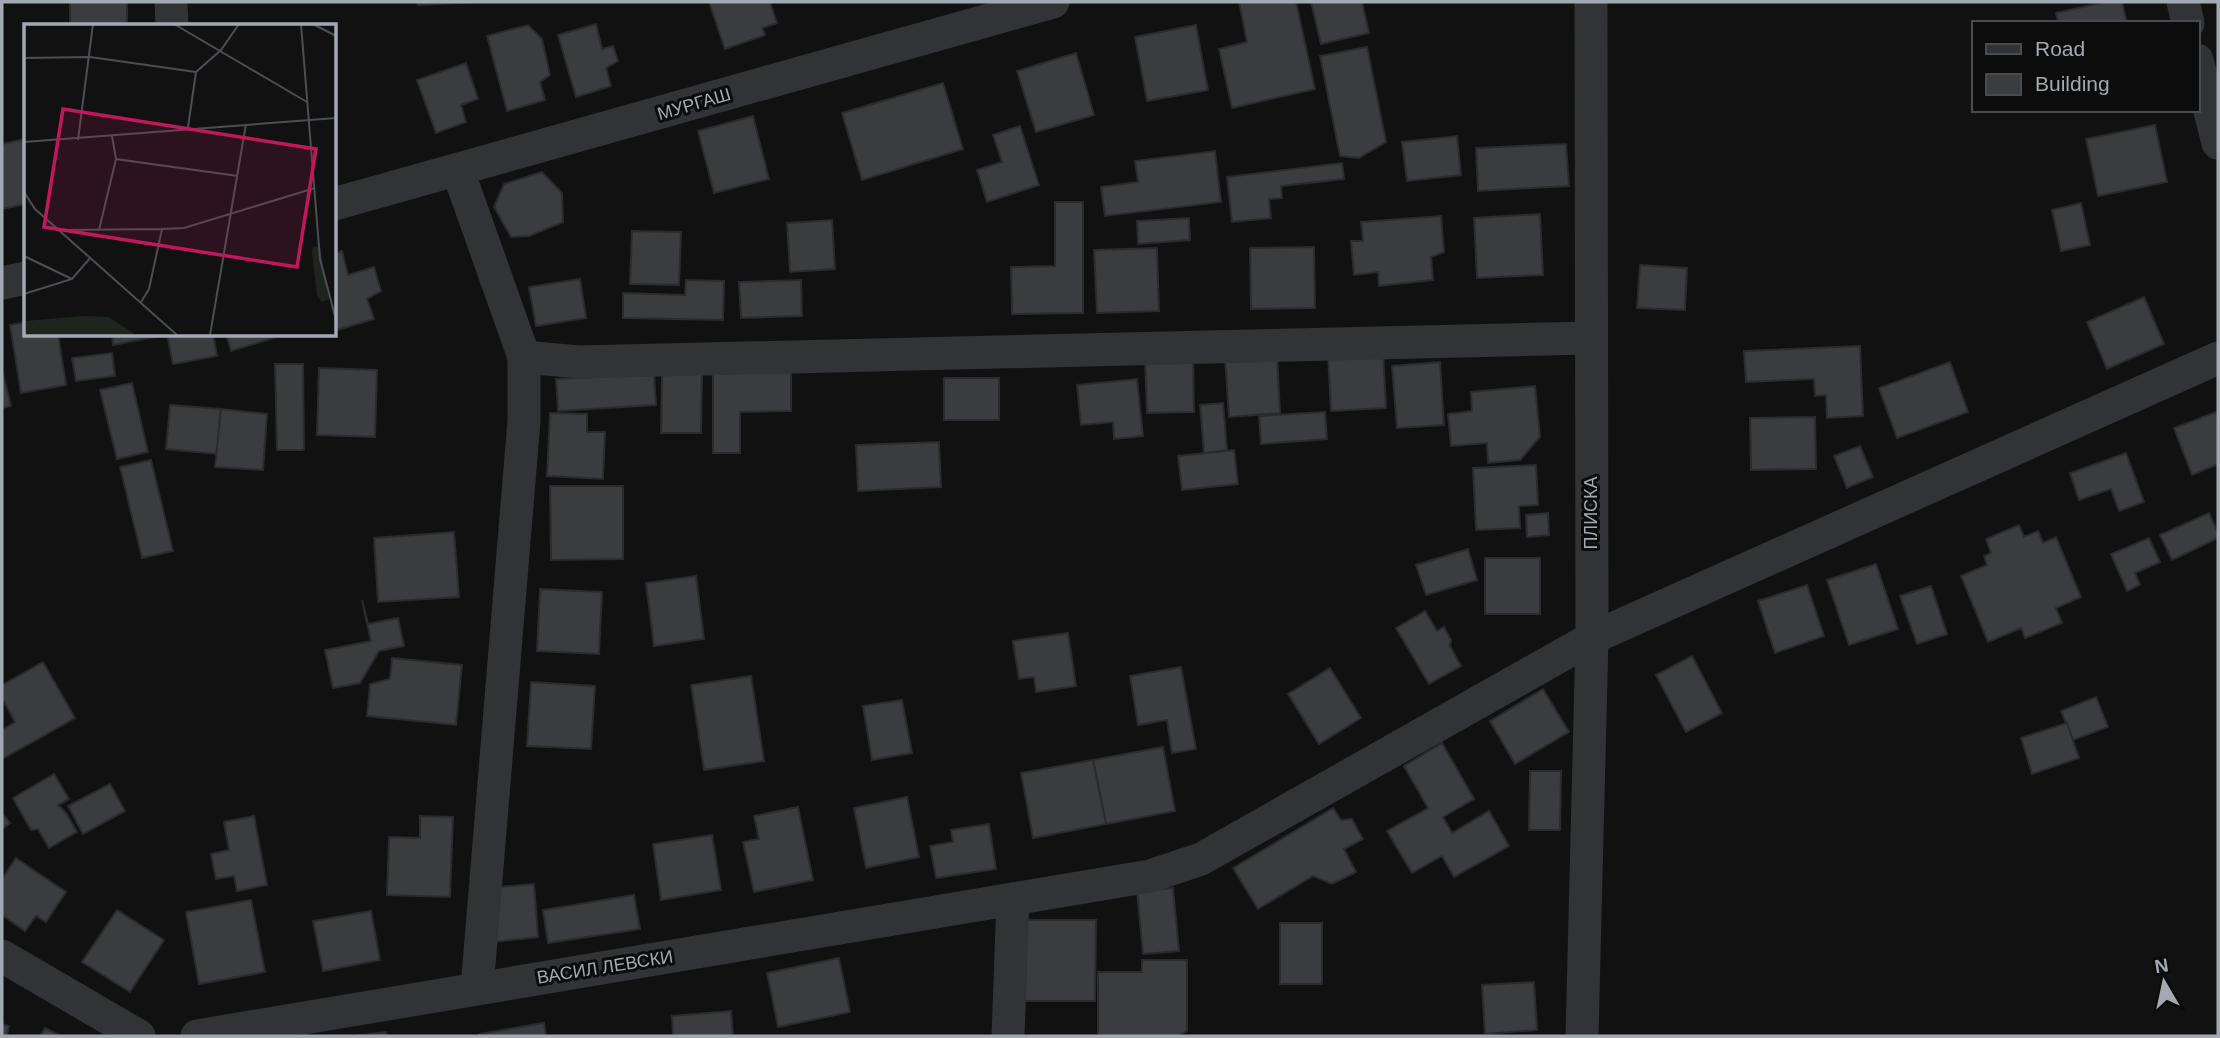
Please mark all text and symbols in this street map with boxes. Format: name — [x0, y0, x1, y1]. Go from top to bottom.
legend — [1972, 21, 2199, 112]
inset map — [24, 24, 336, 336]
text: Road — [2035, 37, 2085, 60]
text: Building — [2035, 72, 2110, 95]
street label: МУРГАШ — [655, 84, 733, 124]
street label: ПЛИСКА — [1581, 476, 1601, 550]
street label: ВАСИЛ ЛЕВСКИ — [536, 946, 674, 988]
north arrow — [2129, 947, 2199, 1017]
text: N — [2153, 954, 2170, 977]

